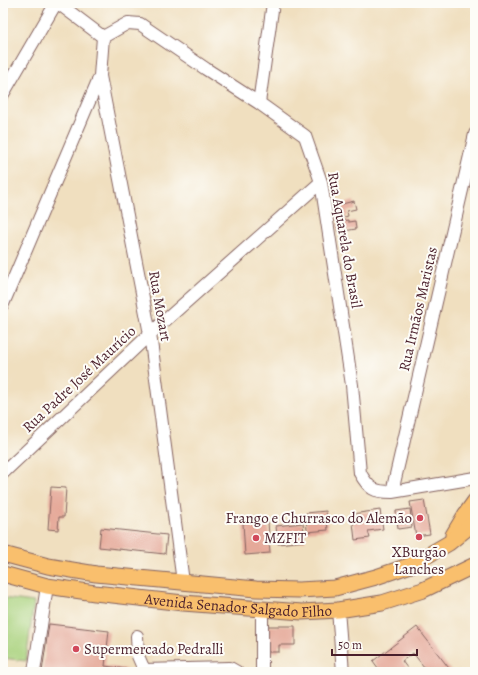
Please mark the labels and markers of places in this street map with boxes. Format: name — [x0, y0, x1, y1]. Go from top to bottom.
place label: Frango e Churrasco do Alemão — [225, 508, 412, 528]
marker: Frango e Churrasco do Alemão — [415, 513, 425, 523]
place label: MZFIT — [264, 528, 307, 548]
marker: XBurgão Lanches — [414, 532, 424, 542]
marker: MZFIT — [251, 533, 261, 543]
place label: XBurgão Lanches — [392, 542, 446, 579]
place label: Supermercado Pedralli — [84, 639, 223, 659]
marker: Supermercado Pedralli — [71, 644, 81, 654]

